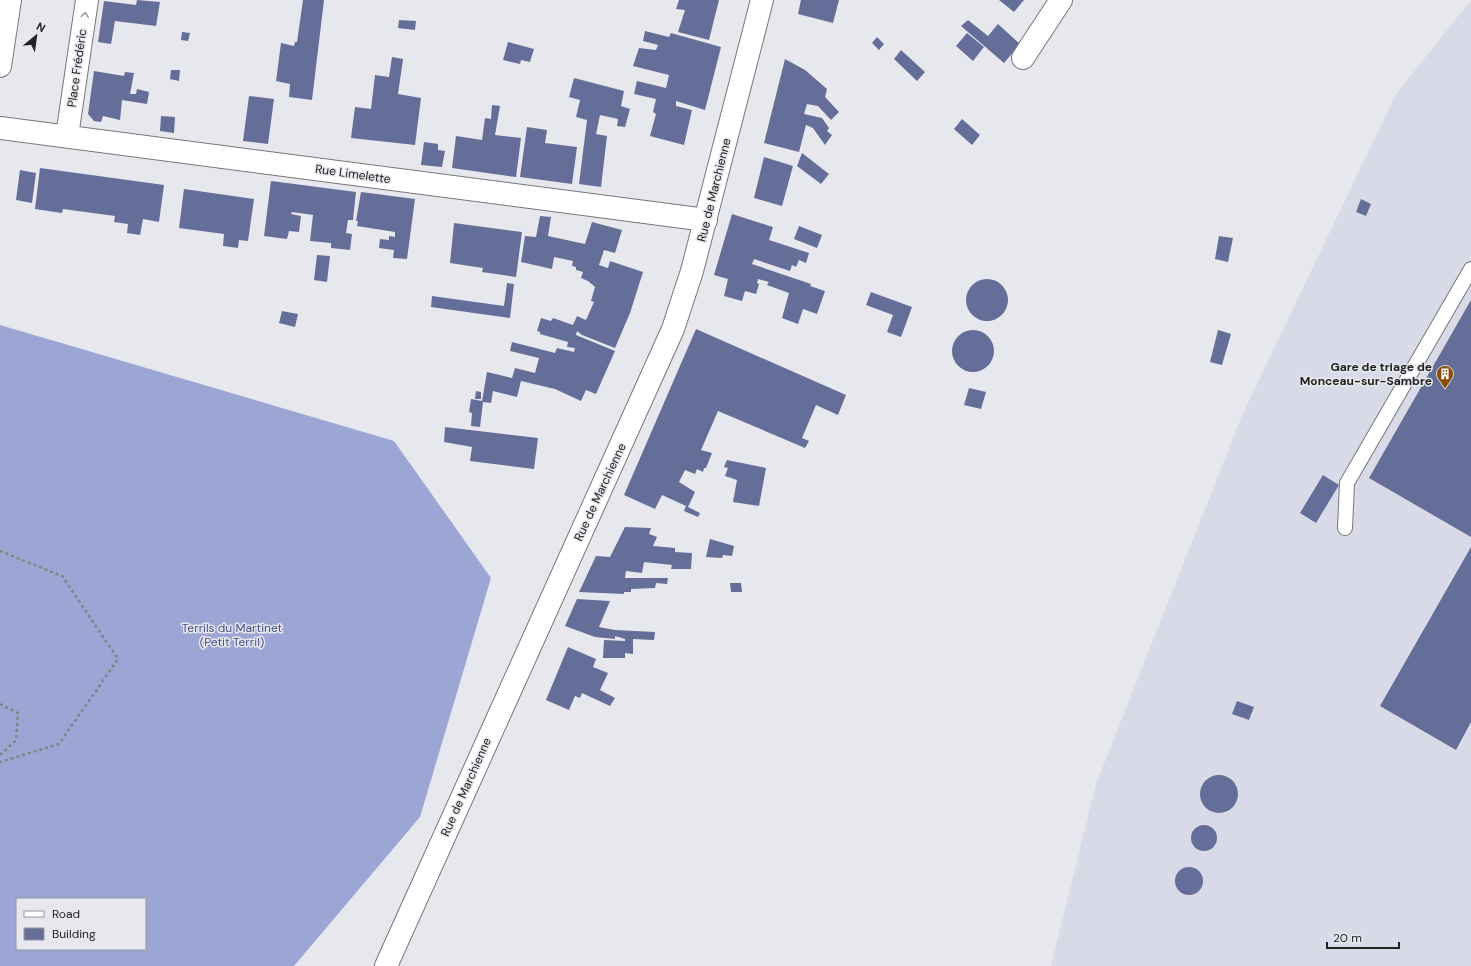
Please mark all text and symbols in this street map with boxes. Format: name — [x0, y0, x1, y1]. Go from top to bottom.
one-way arrow — [80, 12, 89, 18]
north arrow — [16, 16, 56, 56]
text: N — [34, 19, 48, 35]
street label: Place Frédéric — [64, 28, 90, 108]
street label: Rue de Marchienne — [693, 136, 735, 244]
street label: Rue Limelette — [314, 161, 392, 187]
place label: Gare de triage de Monceau-sur-Sambre — [1300, 359, 1432, 389]
building icon: Gare de triage de Monceau-sur-Sambre — [1435, 364, 1455, 389]
street label: Rue de Marchienne — [570, 440, 630, 544]
park label: Terrils du Martinet (Petit Terril) — [182, 620, 283, 650]
street label: Rue de Marchienne — [437, 735, 495, 839]
legend — [16, 898, 146, 950]
text: Road — [52, 906, 80, 922]
scale bar — [1327, 924, 1399, 950]
text: Building — [52, 926, 96, 942]
text: 20 m — [1333, 930, 1362, 946]

